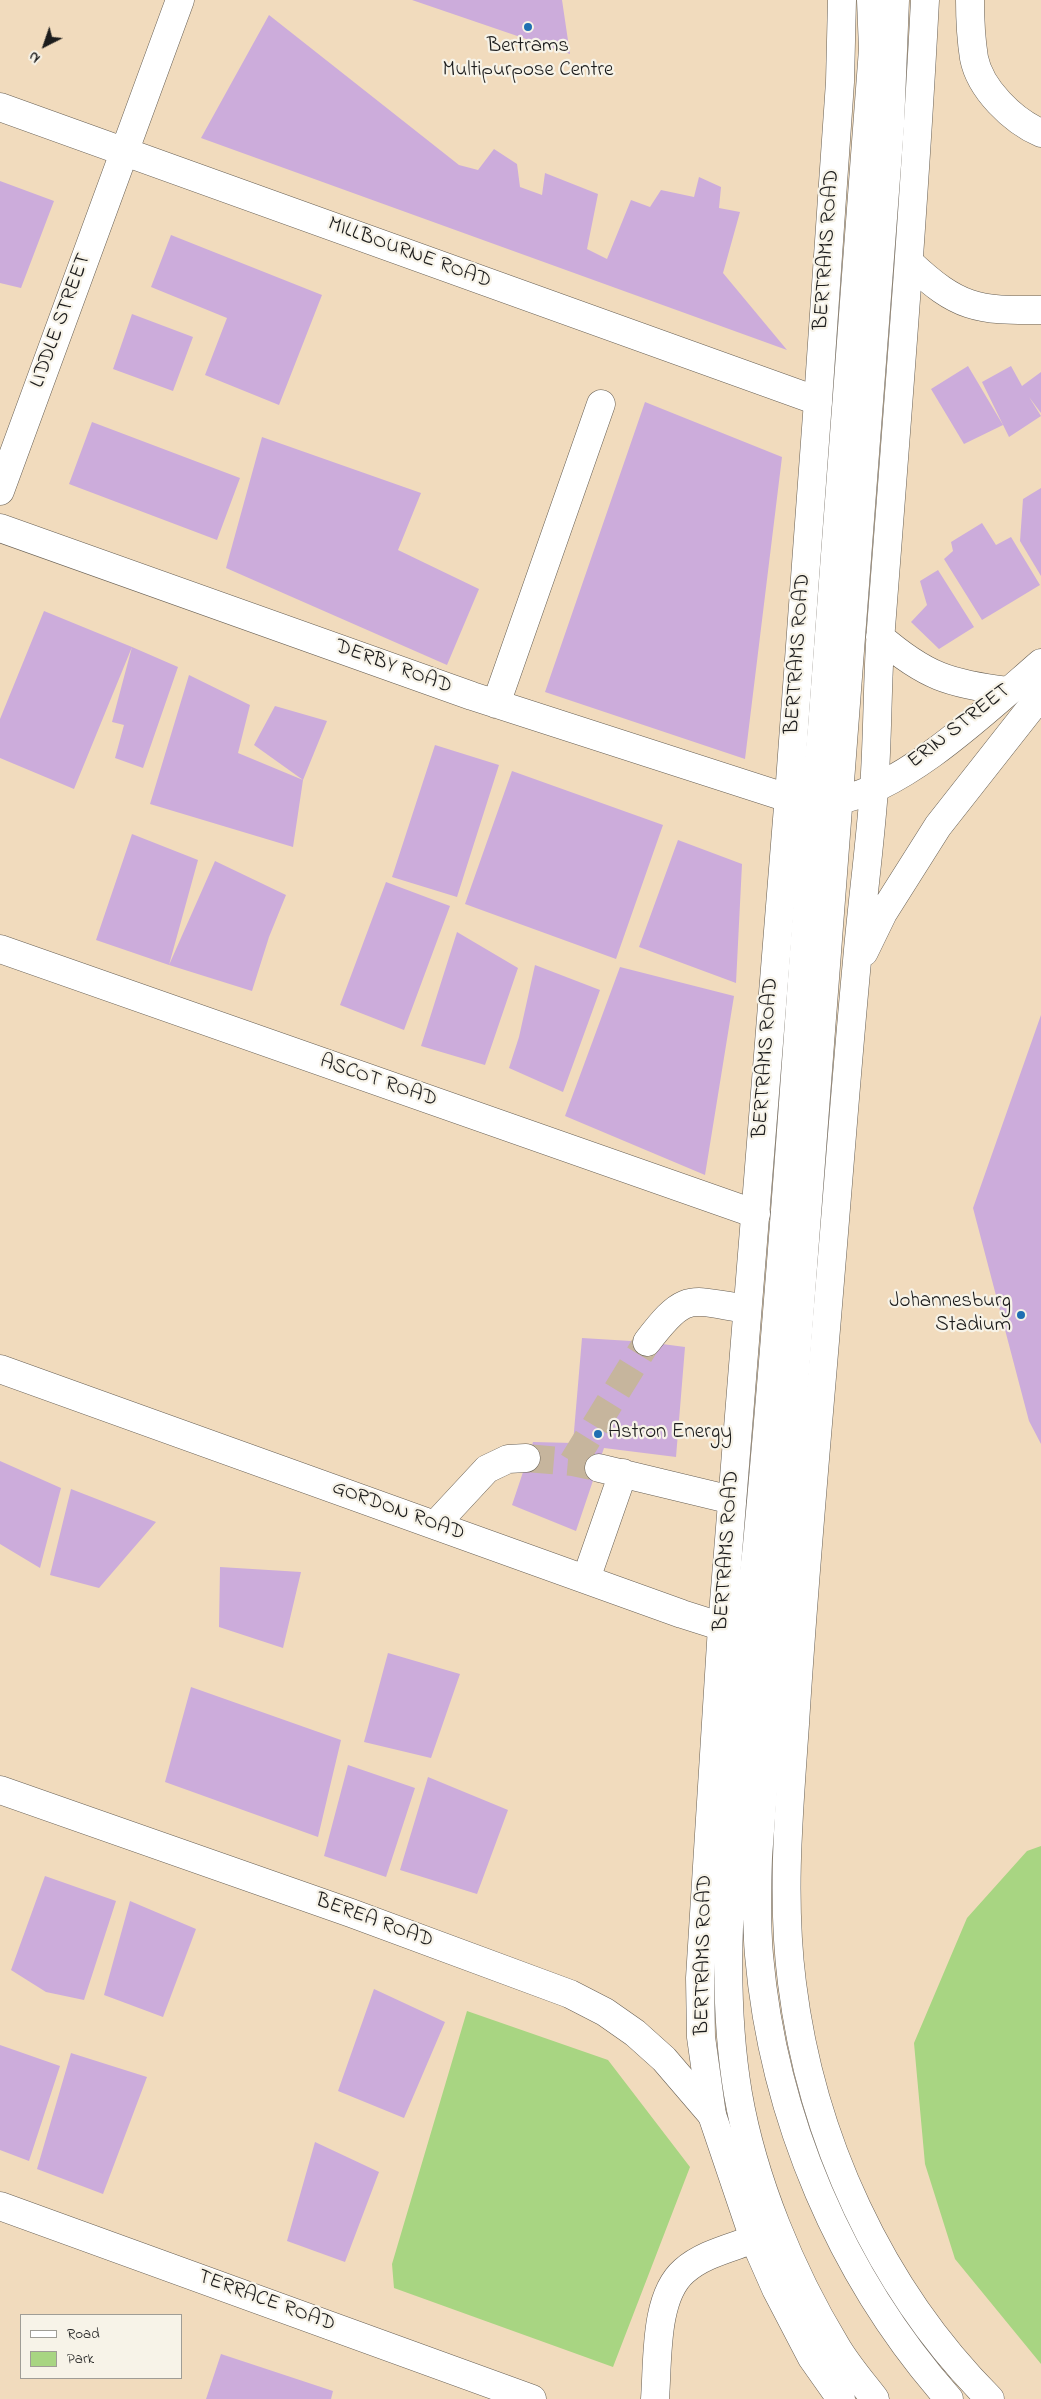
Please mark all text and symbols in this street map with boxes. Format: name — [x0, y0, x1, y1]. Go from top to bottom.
north arrow — [20, 20, 70, 70]
marker: Bertrams Multipurpose Centre — [522, 21, 534, 33]
place label: Bertrams Multipurpose Centre — [443, 35, 613, 85]
text: N — [24, 46, 45, 68]
street label: BERTRAMS ROAD — [810, 169, 846, 331]
street label: MILLBOURNE ROAD — [324, 213, 494, 295]
street label: LIDDLE STREET — [26, 250, 98, 392]
street label: BERTRAMS ROAD — [781, 573, 817, 735]
street label: DERBY ROAD — [331, 635, 455, 701]
street label: ERIN STREET — [904, 679, 1016, 775]
street label: BERTRAMS ROAD — [749, 977, 785, 1139]
street label: ASCOT ROAD — [316, 1050, 440, 1114]
place label: Johannesburg Stadium — [889, 1290, 1011, 1340]
marker: Johannesburg Stadium — [1015, 1309, 1027, 1321]
place label: Astron Energy — [608, 1421, 732, 1447]
marker: Astron Energy — [592, 1428, 604, 1440]
street label: BERTRAMS ROAD — [710, 1470, 746, 1632]
street label: GORDON ROAD — [328, 1476, 468, 1548]
street label: BERTRAMS ROAD — [691, 1875, 719, 2035]
street label: BEREA ROAD — [312, 1889, 436, 1955]
street label: TERRACE ROAD — [194, 2265, 338, 2339]
legend — [20, 2314, 182, 2379]
text: Road — [67, 2323, 100, 2345]
text: Park — [67, 2348, 94, 2370]

